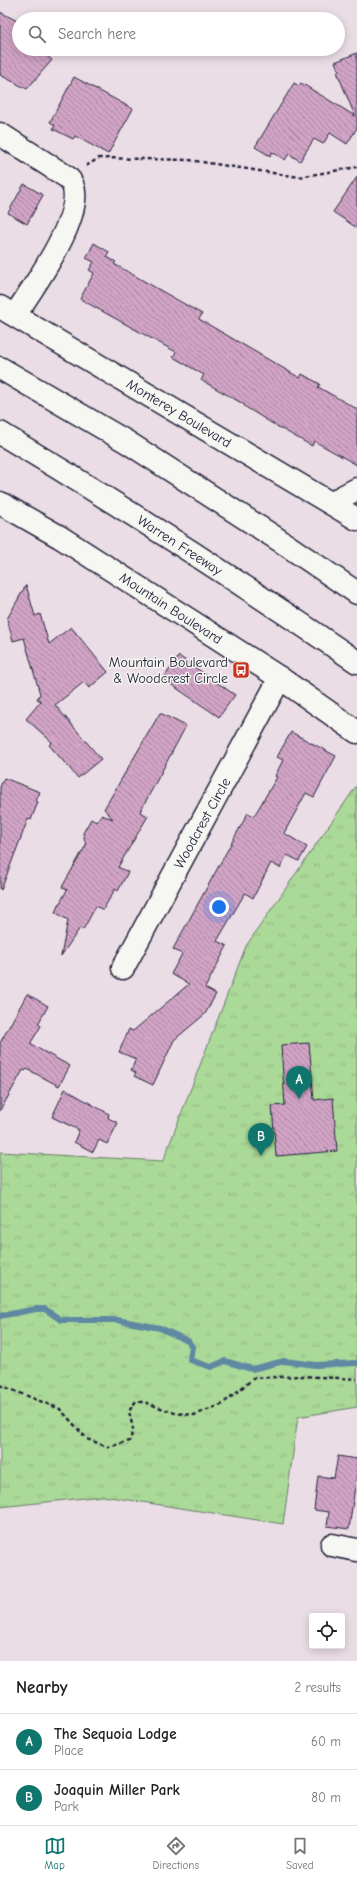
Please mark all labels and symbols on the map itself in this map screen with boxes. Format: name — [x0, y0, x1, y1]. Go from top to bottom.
street label: Monterey Boulevard — [123, 375, 234, 451]
street label: Warren Freeway — [134, 512, 226, 580]
street label: Mountain Boulevard — [116, 569, 225, 648]
place label: Mountain Boulevard & Woodcrest Circle — [109, 654, 228, 687]
bus stop icon: Mountain Boulevard & Woodcrest Circle — [231, 660, 251, 680]
street label: Woodcrest Circle — [170, 775, 234, 872]
your location — [209, 897, 229, 917]
pin: A — [286, 1066, 312, 1099]
pin: B — [248, 1123, 274, 1156]

